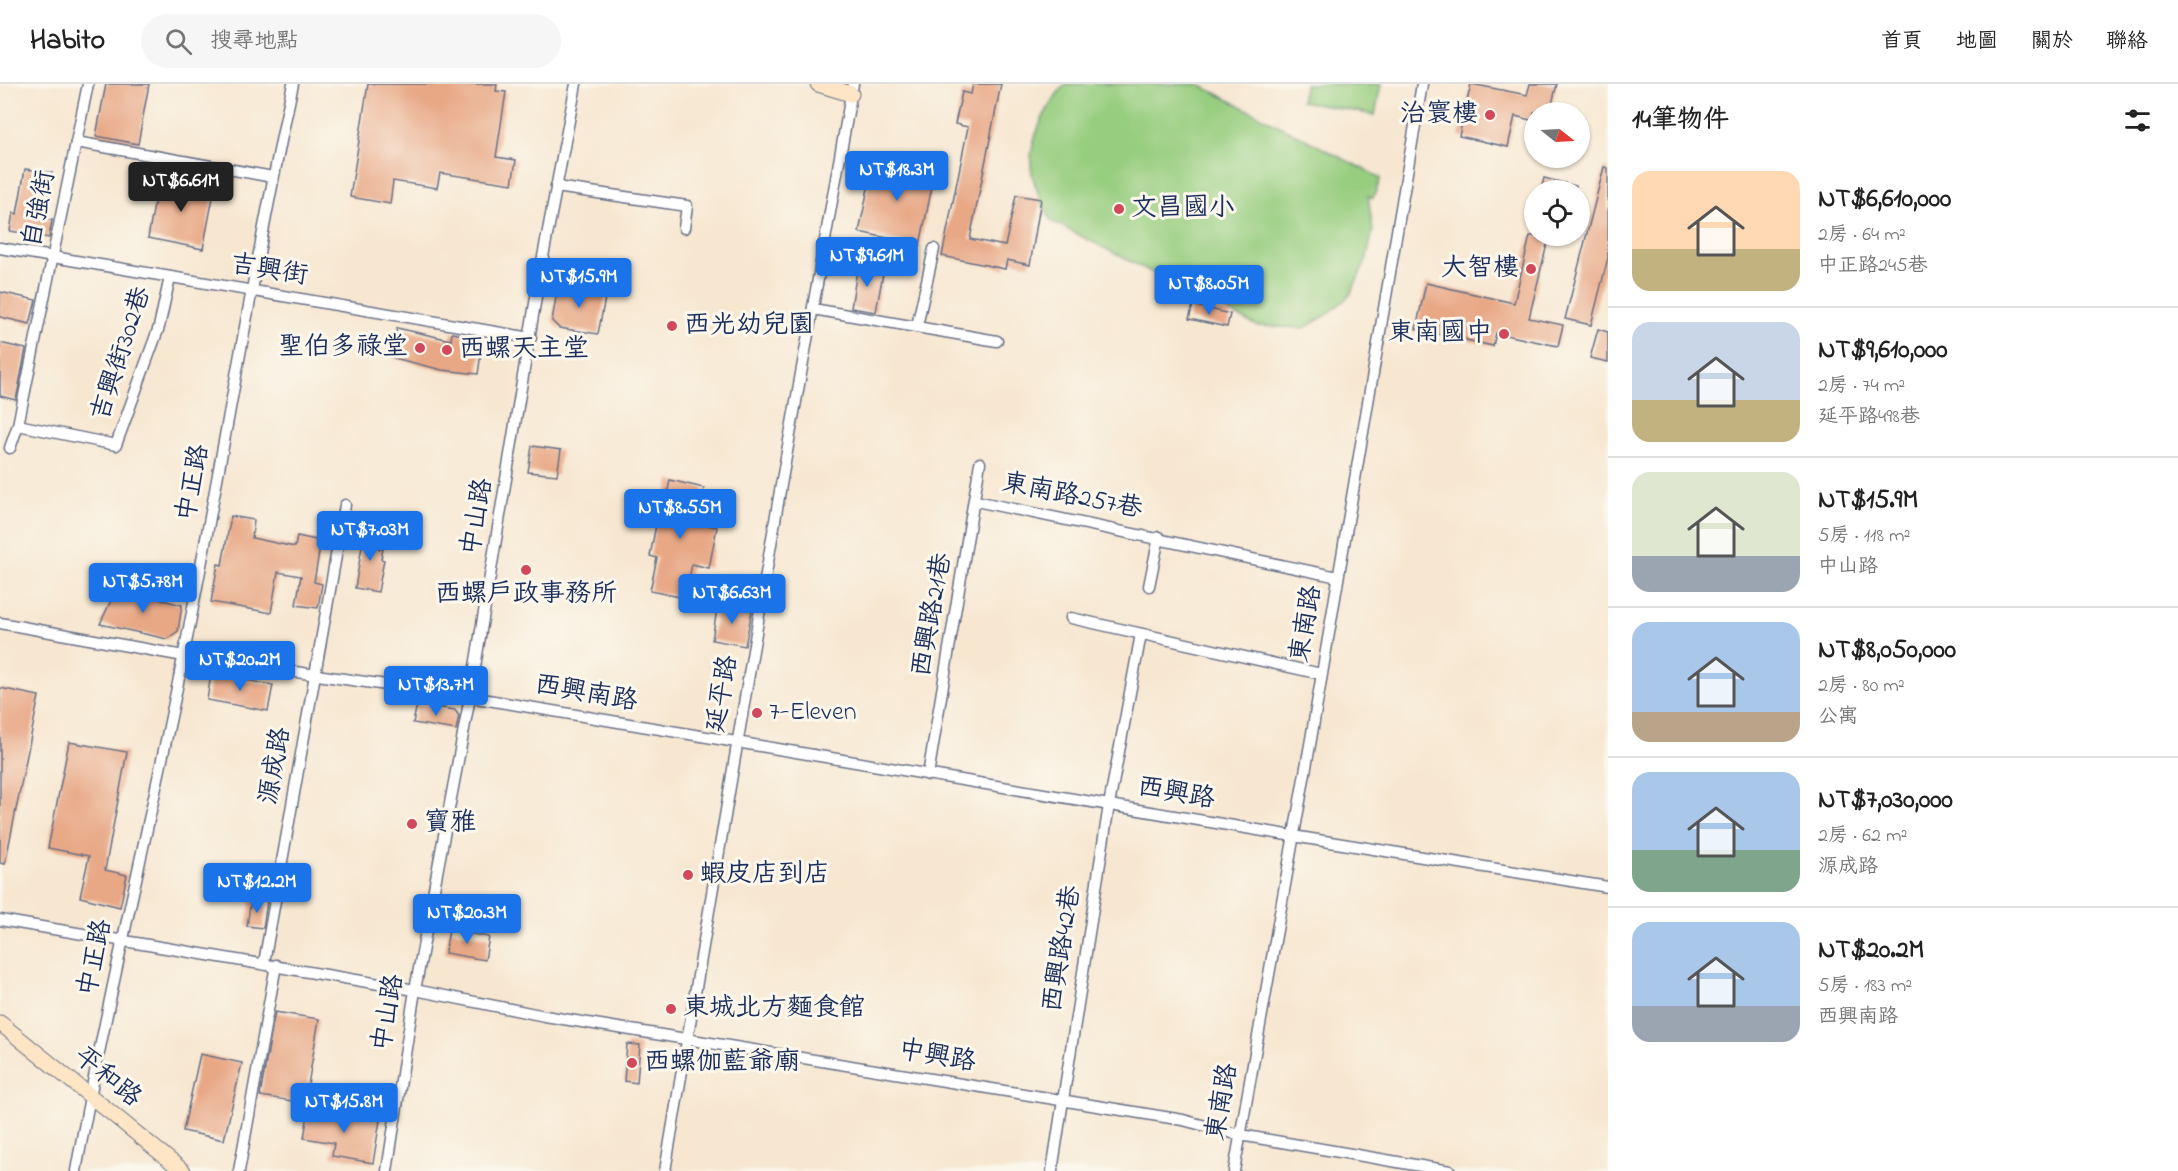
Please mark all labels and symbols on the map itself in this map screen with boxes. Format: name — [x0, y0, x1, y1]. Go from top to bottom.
place label: 治寰樓 — [1400, 96, 1478, 134]
north arrow — [1524, 102, 1590, 168]
marker: 治寰樓 — [1483, 108, 1497, 122]
pin: NT$18.3M — [835, 151, 959, 202]
pin: NT$6.61M — [119, 162, 243, 213]
street label: 自強街 — [14, 167, 66, 251]
place label: 文昌國小 — [1131, 190, 1235, 228]
marker: 文昌國小 — [1112, 202, 1126, 216]
pin: NT$9.61M — [805, 237, 929, 288]
street label: 吉興街 — [228, 246, 310, 296]
place label: 大智樓 — [1441, 250, 1519, 288]
pin: NT$15.9M — [517, 258, 641, 309]
marker: 大智樓 — [1524, 262, 1538, 276]
pin: NT$8.05M — [1147, 265, 1271, 316]
street label: 吉興街302巷 — [82, 282, 162, 426]
place label: 西光幼兒園 — [684, 307, 814, 345]
place label: 東南國中 — [1388, 315, 1492, 353]
marker: 西光幼兒園 — [665, 319, 679, 333]
marker: 東南國中 — [1497, 327, 1511, 341]
place label: 聖伯多祿堂 — [278, 329, 408, 367]
place label: 西螺天主堂 — [459, 331, 589, 369]
marker: 聖伯多祿堂 — [413, 341, 427, 355]
marker: 西螺天主堂 — [440, 343, 454, 357]
street label: 中正路 — [168, 441, 220, 525]
street label: 東南路257巷 — [998, 465, 1146, 529]
street label: 中山路 — [453, 475, 503, 559]
pin: NT$8.55M — [618, 489, 742, 540]
pin: NT$7.03M — [308, 511, 432, 562]
street label: 西興路21巷 — [903, 550, 963, 680]
pin: NT$5.78M — [81, 563, 205, 614]
marker: 西螺戶政事務所 — [519, 563, 533, 577]
pin: NT$6.63M — [670, 574, 794, 625]
place label: 西螺戶政事務所 — [435, 576, 617, 614]
street label: 東南路 — [1282, 582, 1332, 666]
pin: NT$20.2M — [178, 641, 302, 692]
street label: 延平路 — [698, 652, 748, 736]
pin: NT$13.7M — [374, 666, 498, 717]
street label: 西興南路 — [531, 666, 641, 722]
place label: 7-Eleven — [769, 694, 857, 732]
marker: 7-Eleven — [750, 706, 764, 720]
street label: 源成路 — [251, 724, 301, 808]
street label: 西興路 — [1134, 769, 1218, 819]
place label: 寶雅 — [424, 805, 476, 843]
marker: 寶雅 — [405, 817, 419, 831]
place label: 蝦皮店到店 — [700, 856, 830, 894]
pin: NT$12.2M — [195, 863, 319, 914]
marker: 蝦皮店到店 — [681, 868, 695, 882]
street label: 西興路42巷 — [1034, 883, 1092, 1015]
pin: NT$20.3M — [405, 894, 529, 945]
street label: 中正路 — [69, 916, 123, 1000]
street label: 中山路 — [364, 971, 414, 1055]
place label: 東城北方麵食館 — [683, 990, 865, 1028]
marker: 東城北方麵食館 — [664, 1002, 678, 1016]
street label: 中興路 — [895, 1032, 979, 1082]
street label: 平和路 — [65, 1039, 149, 1117]
place label: 西螺伽藍爺廟 — [644, 1044, 800, 1082]
marker: 西螺伽藍爺廟 — [625, 1056, 639, 1070]
street label: 東南路 — [1198, 1060, 1248, 1144]
pin: NT$15.8M — [282, 1083, 406, 1134]

